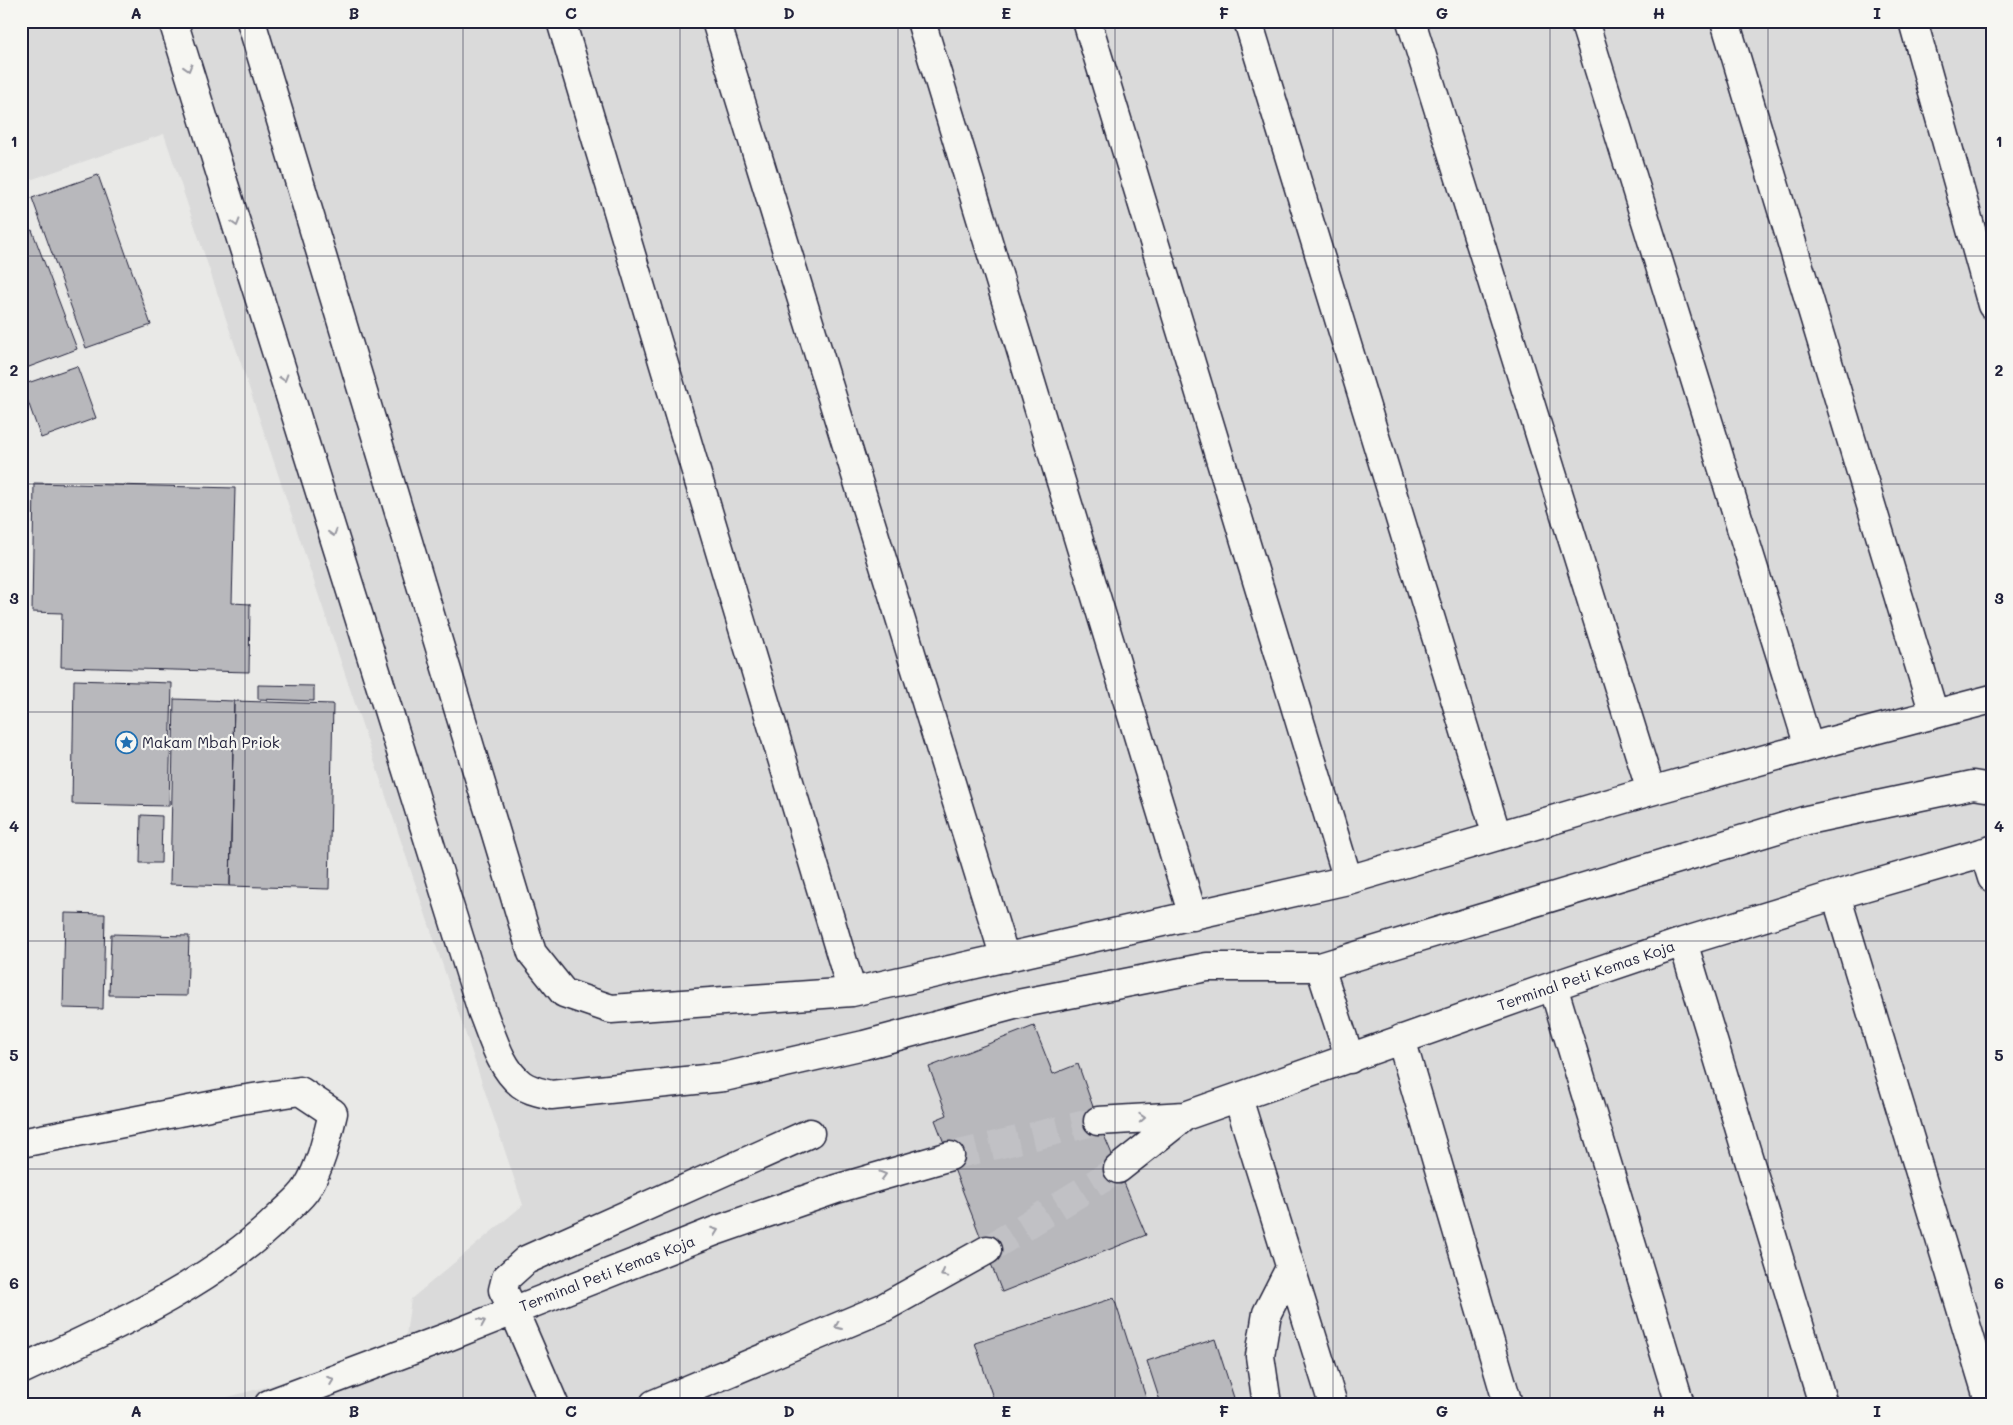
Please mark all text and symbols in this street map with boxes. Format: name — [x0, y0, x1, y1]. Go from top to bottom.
text: A — [130, 2, 142, 23]
text: B — [349, 2, 359, 23]
text: C — [565, 2, 577, 23]
text: D — [783, 2, 795, 23]
text: E — [1001, 2, 1011, 23]
text: F — [1219, 2, 1229, 23]
text: G — [1436, 2, 1448, 23]
text: H — [1653, 2, 1665, 23]
text: I — [1873, 2, 1881, 23]
one-way arrow — [182, 63, 192, 71]
text: 1 — [10, 130, 18, 151]
text: 1 — [1995, 130, 2003, 151]
one-way arrow — [230, 218, 240, 227]
text: 2 — [10, 359, 19, 380]
text: 2 — [1995, 359, 2004, 380]
one-way arrow — [279, 373, 289, 382]
one-way arrow — [327, 529, 337, 537]
text: 3 — [9, 587, 19, 608]
text: 3 — [1994, 587, 2004, 608]
place icon: Makam Mbah Priok — [114, 730, 138, 754]
place label: Makam Mbah Priok — [142, 732, 280, 752]
text: 4 — [9, 815, 19, 836]
text: 4 — [1994, 815, 2004, 836]
street label: Terminal Peti Kemas Koja — [1495, 935, 1677, 1015]
text: 5 — [9, 1044, 19, 1065]
text: 5 — [1994, 1044, 2004, 1065]
one-way arrow — [1138, 1113, 1146, 1124]
one-way arrow — [878, 1171, 886, 1181]
one-way arrow — [710, 1227, 719, 1237]
street label: Terminal Peti Kemas Koja — [516, 1230, 698, 1316]
one-way arrow — [940, 1268, 949, 1278]
text: 6 — [9, 1272, 19, 1293]
text: 6 — [1994, 1272, 2004, 1293]
one-way arrow — [477, 1318, 486, 1328]
one-way arrow — [834, 1320, 843, 1331]
one-way arrow — [326, 1376, 334, 1386]
text: A — [130, 1400, 142, 1421]
text: B — [349, 1400, 359, 1421]
text: C — [565, 1400, 577, 1421]
text: D — [783, 1400, 795, 1421]
text: E — [1001, 1400, 1011, 1421]
text: F — [1219, 1400, 1229, 1421]
text: G — [1436, 1400, 1448, 1421]
text: H — [1653, 1400, 1665, 1421]
text: I — [1873, 1400, 1881, 1421]

